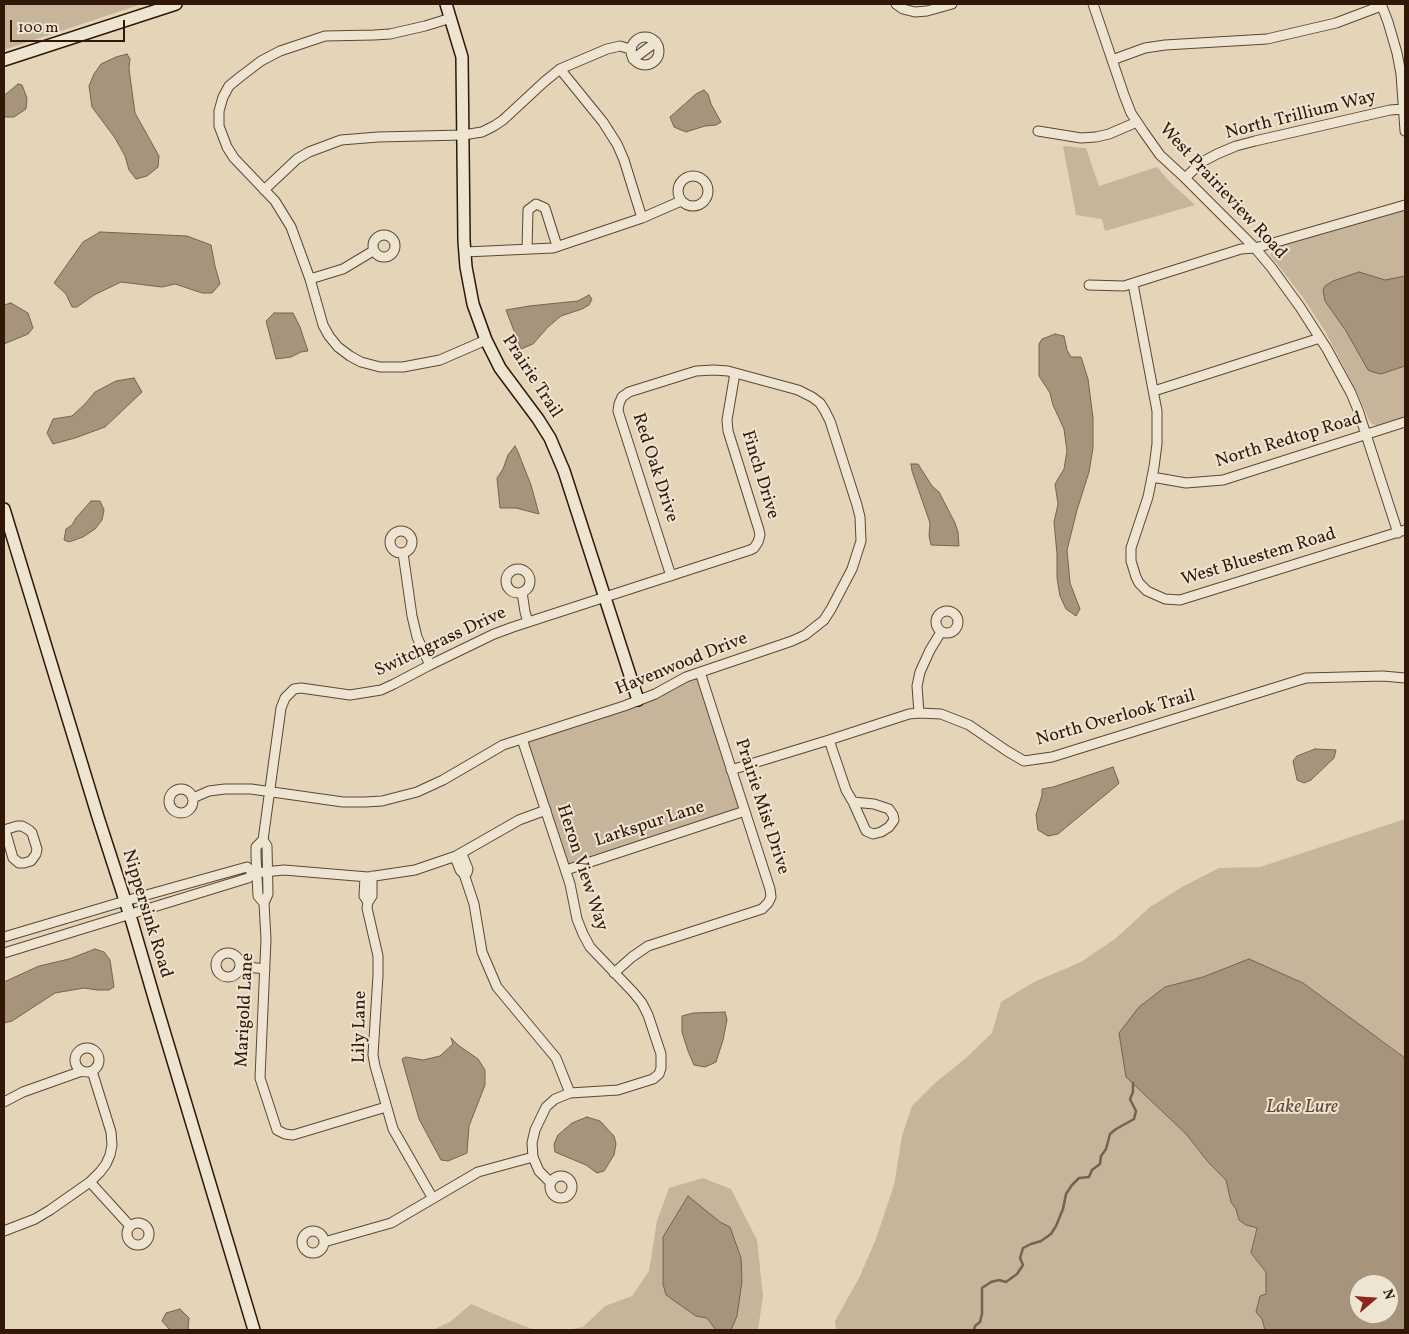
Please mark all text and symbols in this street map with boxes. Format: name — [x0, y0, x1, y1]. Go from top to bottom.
scale bar — [12, 10, 128, 42]
text: 100 m — [18, 18, 58, 39]
street label: North Trillium Way — [1223, 87, 1379, 145]
street label: West Prairieview Road — [1153, 120, 1291, 264]
street label: Prairie Trail — [496, 331, 566, 423]
street label: North Redtop Road — [1213, 408, 1365, 474]
street label: Red Oak Drive — [626, 411, 682, 525]
street label: Finch Drive — [735, 428, 783, 522]
street label: West Bluestem Road — [1179, 524, 1339, 592]
street label: Switchgrass Drive — [372, 603, 510, 683]
street label: Havenwood Drive — [613, 629, 751, 701]
street label: North Overlook Trail — [1034, 686, 1198, 752]
street label: Prairie Mist Drive — [729, 737, 793, 877]
street label: Larkspur Lane — [592, 797, 708, 853]
street label: Heron View Way — [550, 802, 612, 934]
street label: Nippersink Road — [116, 847, 176, 981]
street label: Marigold Lane — [232, 952, 260, 1068]
street label: Lily Lane — [350, 991, 372, 1063]
water label: Lake Lure — [1266, 1098, 1338, 1120]
north arrow — [1349, 1274, 1399, 1324]
text: N — [1377, 1287, 1398, 1302]

